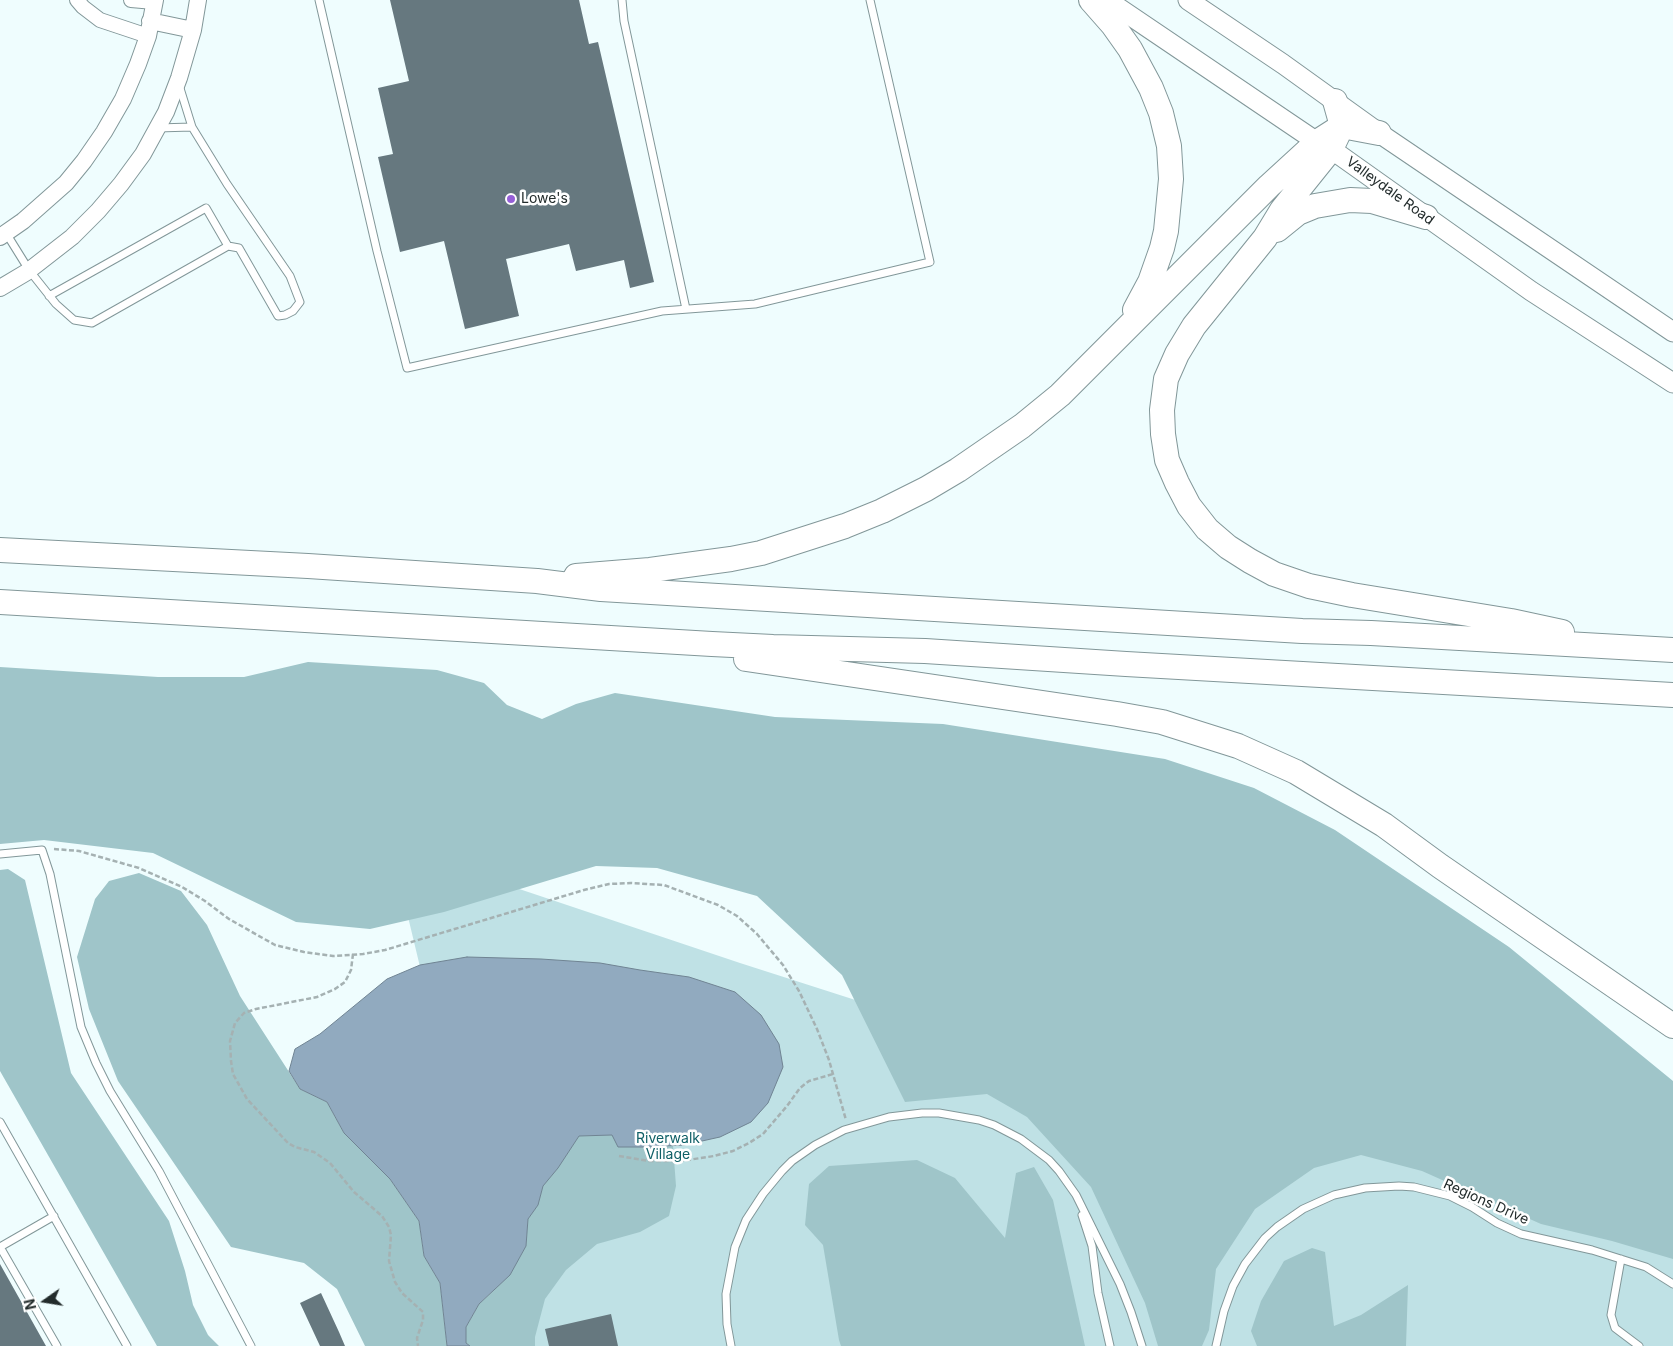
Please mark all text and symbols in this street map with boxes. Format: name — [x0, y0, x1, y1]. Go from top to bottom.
street label: Valleydale Road — [1343, 153, 1437, 229]
place label: Lowe's — [521, 191, 568, 207]
marker: Lowe's — [505, 193, 517, 205]
park label: Riverwalk Village — [636, 1131, 700, 1164]
street label: Regions Drive — [1441, 1176, 1531, 1228]
north arrow — [20, 1276, 70, 1326]
text: N — [20, 1297, 39, 1312]

